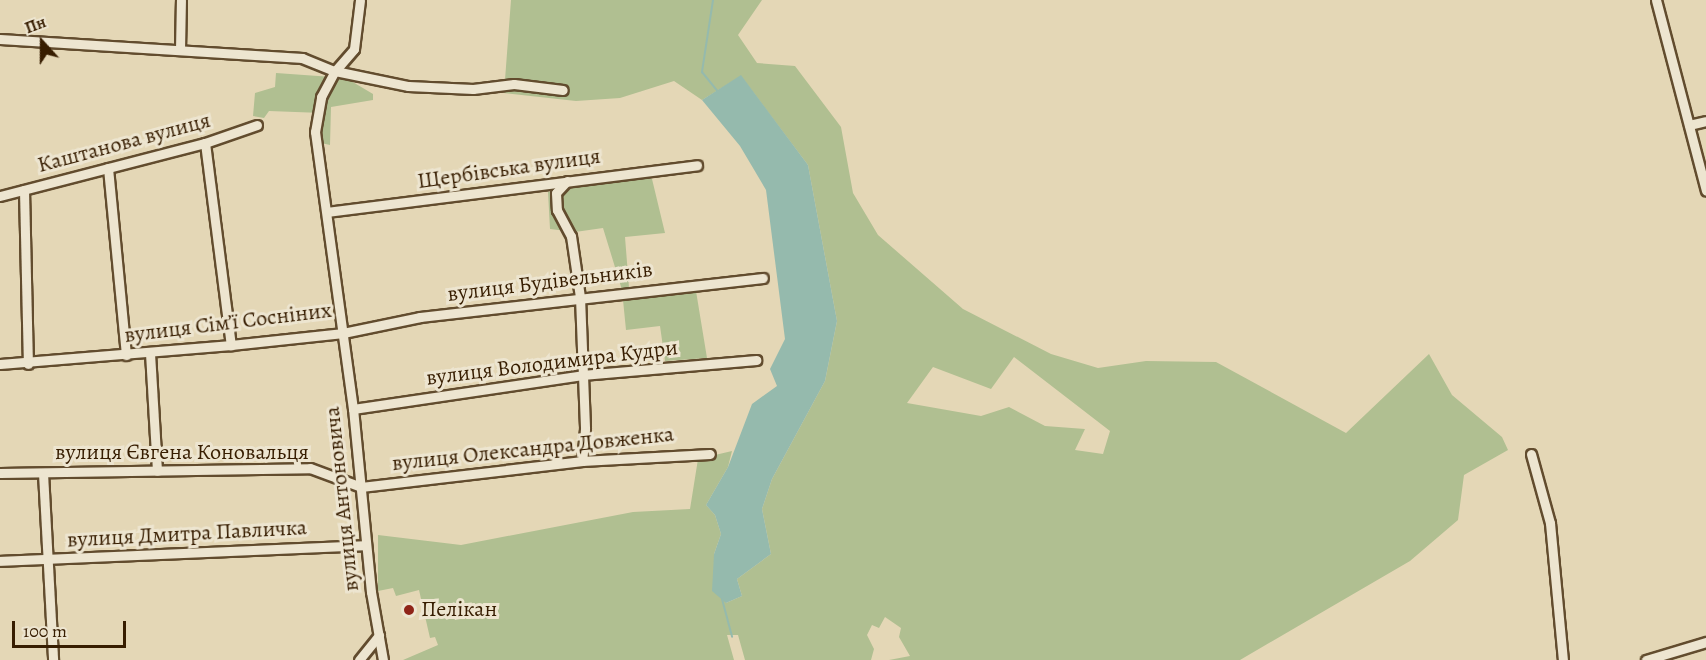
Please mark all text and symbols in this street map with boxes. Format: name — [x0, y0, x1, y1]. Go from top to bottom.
text: Пн — [22, 11, 49, 39]
north arrow — [12, 12, 72, 72]
street label: Каштанова вулиця — [35, 107, 213, 179]
street label: Щербівська вулиця — [416, 143, 602, 195]
street label: вулиця Будівельників — [446, 256, 654, 308]
street label: вулиця Сім’ї Сосніних — [123, 297, 333, 349]
street label: вулиця Володимира Кудри — [425, 334, 679, 392]
street label: вулиця Антоновича — [319, 405, 365, 593]
street label: вулиця Олександра Довженка — [391, 421, 675, 477]
street label: вулиця Євгена Коновальця — [55, 440, 309, 466]
street label: вулиця Дмитра Павличка — [66, 515, 308, 553]
place label: Пелікан — [421, 597, 497, 623]
marker: Пелікан — [402, 603, 416, 617]
scale bar — [15, 609, 129, 647]
text: 100 m — [23, 619, 67, 643]

